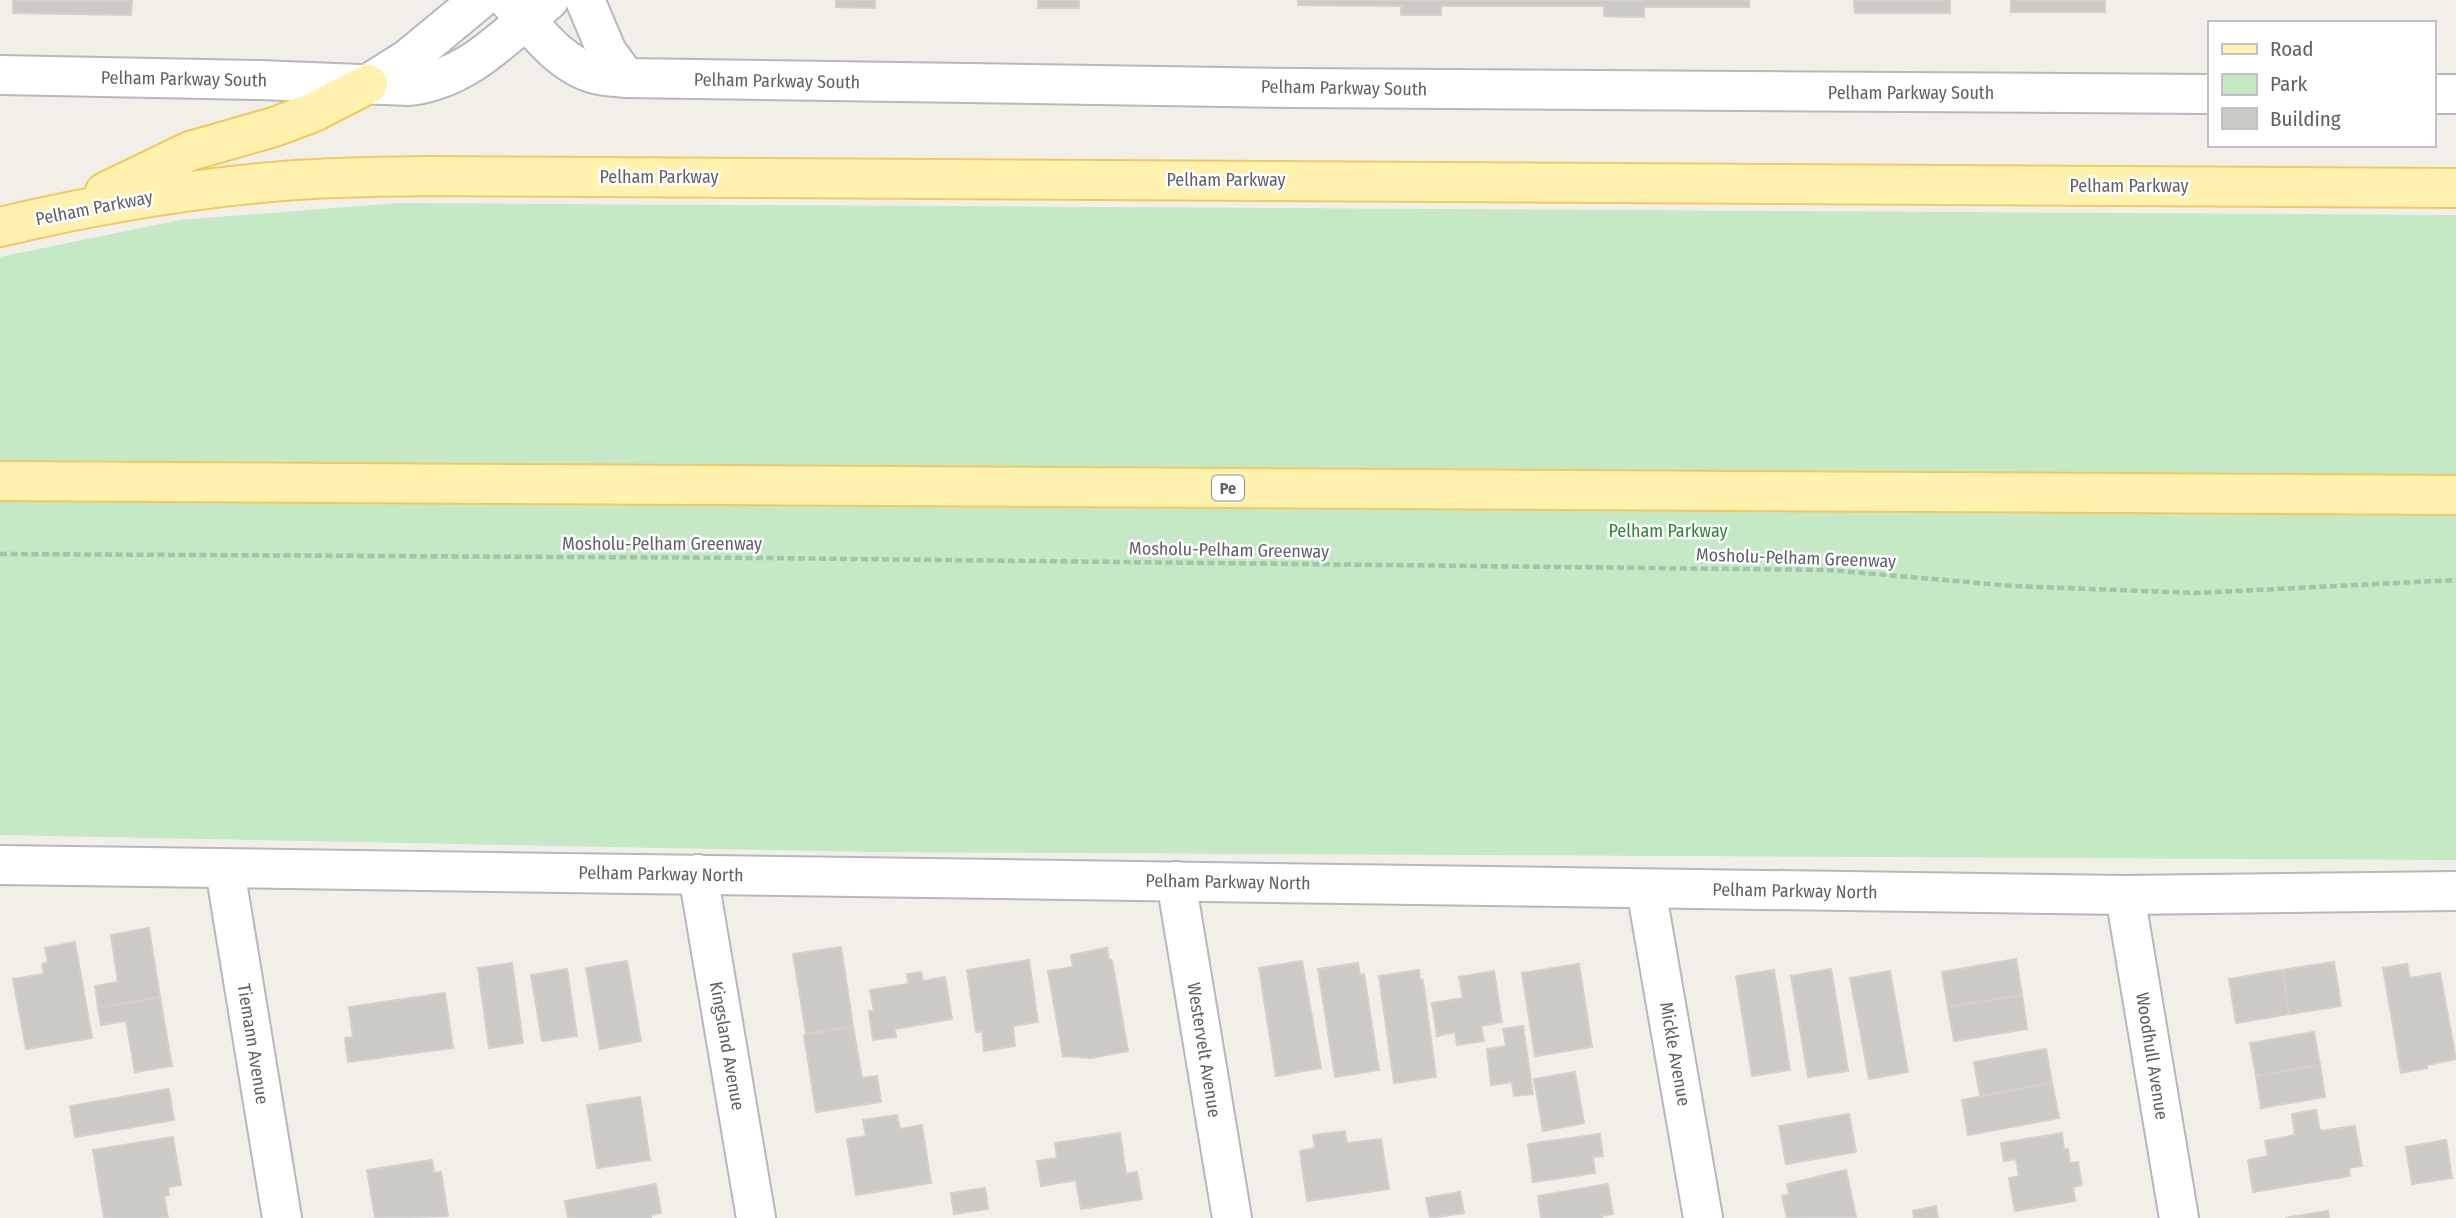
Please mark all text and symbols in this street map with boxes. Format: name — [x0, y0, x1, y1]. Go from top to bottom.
legend — [2208, 21, 2435, 147]
text: Road — [2270, 36, 2314, 62]
street label: Pelham Parkway South — [101, 67, 267, 91]
street label: Pelham Parkway South — [694, 69, 860, 93]
text: Park — [2270, 71, 2308, 97]
street label: Pelham Parkway South — [1261, 76, 1427, 100]
street label: Pelham Parkway South — [1828, 82, 1994, 104]
text: Building — [2270, 106, 2341, 132]
street label: Pelham Parkway — [600, 166, 719, 188]
street label: Pelham Parkway — [1167, 169, 1286, 191]
street label: Pelham Parkway — [2070, 175, 2189, 197]
street label: Pelham Parkway — [33, 186, 155, 230]
road number: Pe — [1212, 475, 1244, 500]
park label: Pelham Parkway — [1609, 520, 1728, 542]
street label: Mosholu-Pelham Greenway — [562, 533, 762, 555]
street label: Mosholu-Pelham Greenway — [1129, 537, 1329, 563]
street label: Mosholu-Pelham Greenway — [1696, 544, 1896, 572]
street label: Pelham Parkway North — [578, 862, 744, 886]
street label: Pelham Parkway North — [1145, 870, 1311, 894]
street label: Pelham Parkway North — [1712, 879, 1878, 903]
street label: Kingsland Avenue — [705, 980, 749, 1112]
street label: Westervelt Avenue — [1182, 981, 1226, 1119]
street label: Tiemann Avenue — [233, 982, 273, 1106]
street label: Woodhull Avenue — [2131, 991, 2173, 1121]
street label: Mickle Avenue — [1655, 1000, 1695, 1108]

